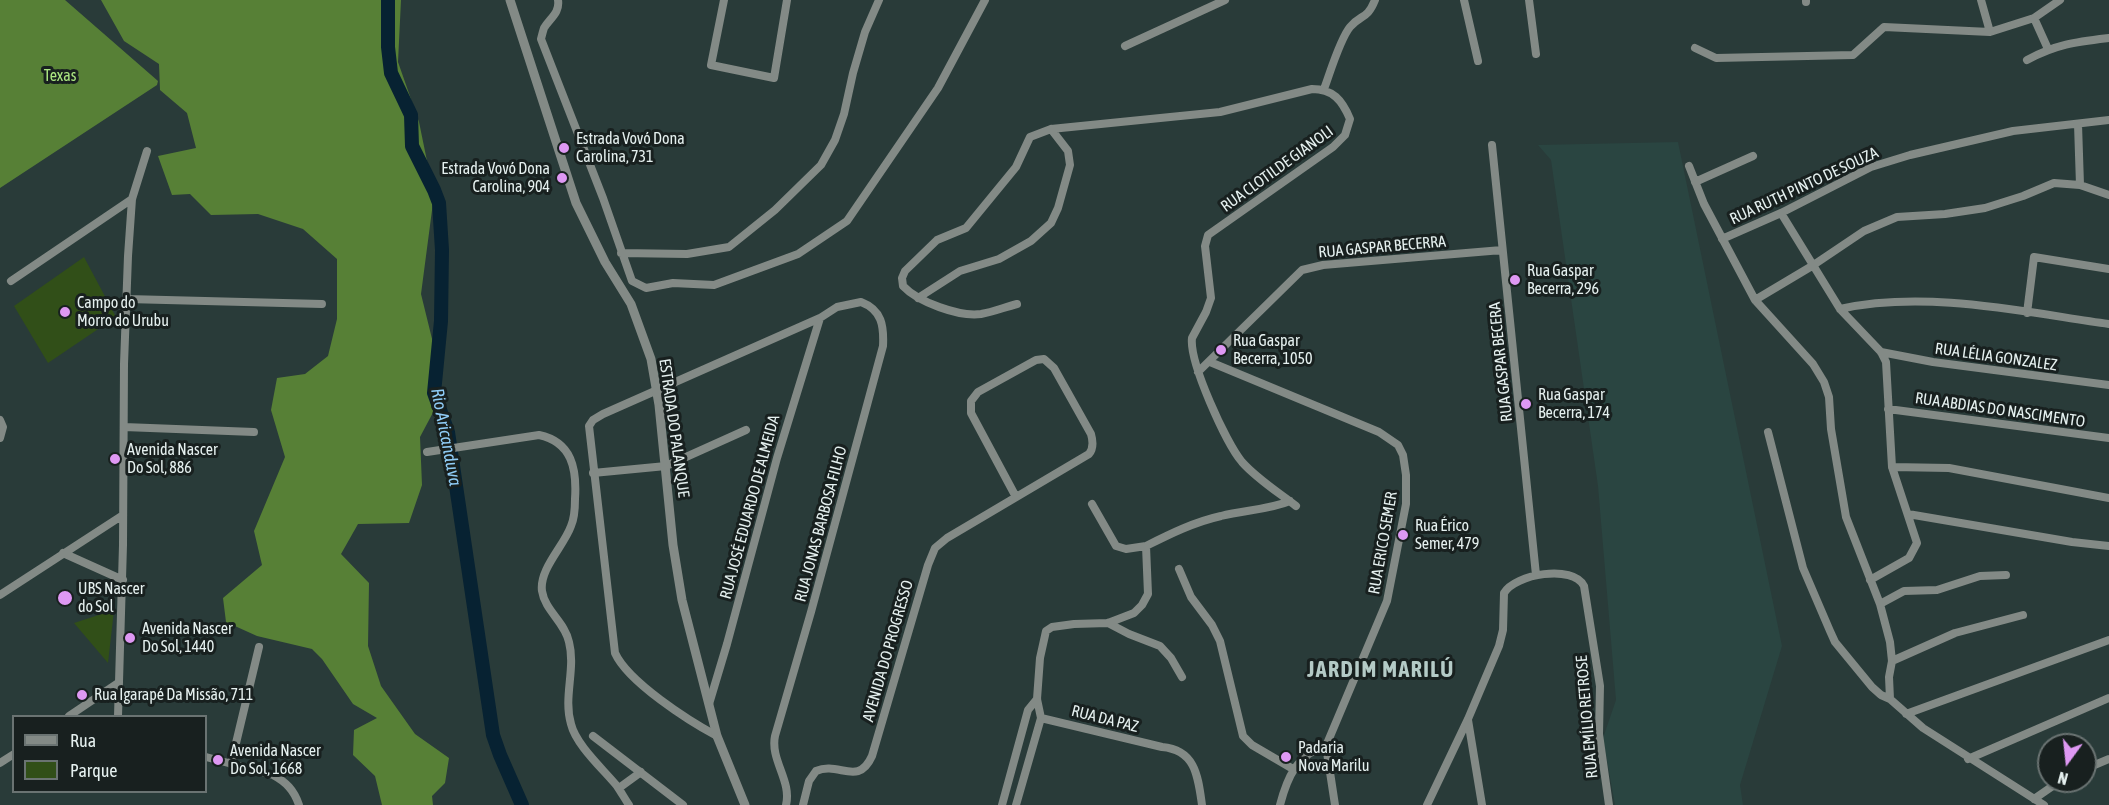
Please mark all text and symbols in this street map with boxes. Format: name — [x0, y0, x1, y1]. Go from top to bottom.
park label: Texas — [44, 66, 76, 86]
street label: RUA CLOTILDE GIANOLI — [1217, 122, 1337, 216]
place label: Estrada Vovó Dona Carolina, 731 — [576, 129, 685, 167]
marker: Estrada Vovó Dona Carolina, 731 — [557, 141, 571, 155]
street label: RUA RUTH PINTO DE SOUZA — [1727, 143, 1881, 229]
place label: Estrada Vovó Dona Carolina, 904 — [441, 159, 550, 197]
marker: Estrada Vovó Dona Carolina, 904 — [555, 171, 569, 185]
street label: RUA GASPAR BECERRA — [1317, 232, 1447, 262]
place label: Rua Gaspar Becerra, 296 — [1527, 261, 1599, 299]
marker: Rua Gaspar Becerra, 296 — [1508, 273, 1522, 287]
place label: Campo do Morro do Urubu — [77, 293, 169, 331]
street label: RUA GASPAR BECERA — [1485, 301, 1517, 423]
marker: Campo do Morro do Urubu — [58, 305, 72, 319]
place label: Rua Gaspar Becerra, 1050 — [1233, 331, 1313, 369]
street label: RUA LÉLIA GONZALEZ — [1934, 339, 2058, 375]
marker: Rua Gaspar Becerra, 1050 — [1214, 343, 1228, 357]
street label: ESTRADA DO PALANQUE — [655, 357, 693, 499]
place label: Rua Gaspar Becerra, 174 — [1538, 385, 1610, 423]
water label: Rio Aricanduva — [426, 386, 466, 488]
street label: RUA ABDIAS DO NASCIMENTO — [1914, 389, 2086, 431]
marker: Rua Gaspar Becerra, 174 — [1519, 397, 1533, 411]
street label: RUA JOSÉ EDUARDO DE ALMEIDA — [716, 413, 784, 601]
place label: Avenida Nascer Do Sol, 886 — [127, 440, 218, 478]
street label: RUA JONAS BARBOSA FILHO — [791, 444, 851, 604]
marker: Avenida Nascer Do Sol, 886 — [108, 452, 122, 466]
street label: RUA ERICO SEMER — [1365, 490, 1401, 596]
place label: Rua Érico Semer, 479 — [1415, 516, 1479, 554]
marker: Rua Érico Semer, 479 — [1396, 528, 1410, 542]
street label: AVENIDA DO PROGRESSO — [859, 578, 917, 724]
place label: UBS Nascer do Sol — [78, 579, 144, 617]
marker: UBS Nascer do Sol — [56, 589, 74, 607]
place label: Avenida Nascer Do Sol, 1440 — [142, 619, 233, 657]
marker: Avenida Nascer Do Sol, 1440 — [123, 631, 137, 645]
street label: RUA EMÍLIO RETROSE — [1572, 655, 1602, 779]
district label: JARDIM MARILÚ — [1307, 657, 1455, 683]
place label: Rua Igarapé Da Missão, 711 — [94, 685, 253, 705]
marker: Rua Igarapé Da Missão, 711 — [75, 688, 89, 702]
street label: RUA DA PAZ — [1069, 701, 1141, 737]
legend — [12, 715, 207, 793]
text: Rua — [70, 730, 96, 751]
north arrow — [2037, 733, 2097, 793]
place label: Padaria Nova Marilu — [1298, 738, 1369, 776]
place label: Avenida Nascer Do Sol, 1668 — [230, 741, 321, 779]
marker: Padaria Nova Marilu — [1279, 750, 1293, 764]
marker: Avenida Nascer Do Sol, 1668 — [211, 753, 225, 767]
text: Parque — [70, 760, 118, 781]
text: N — [2056, 769, 2070, 788]

